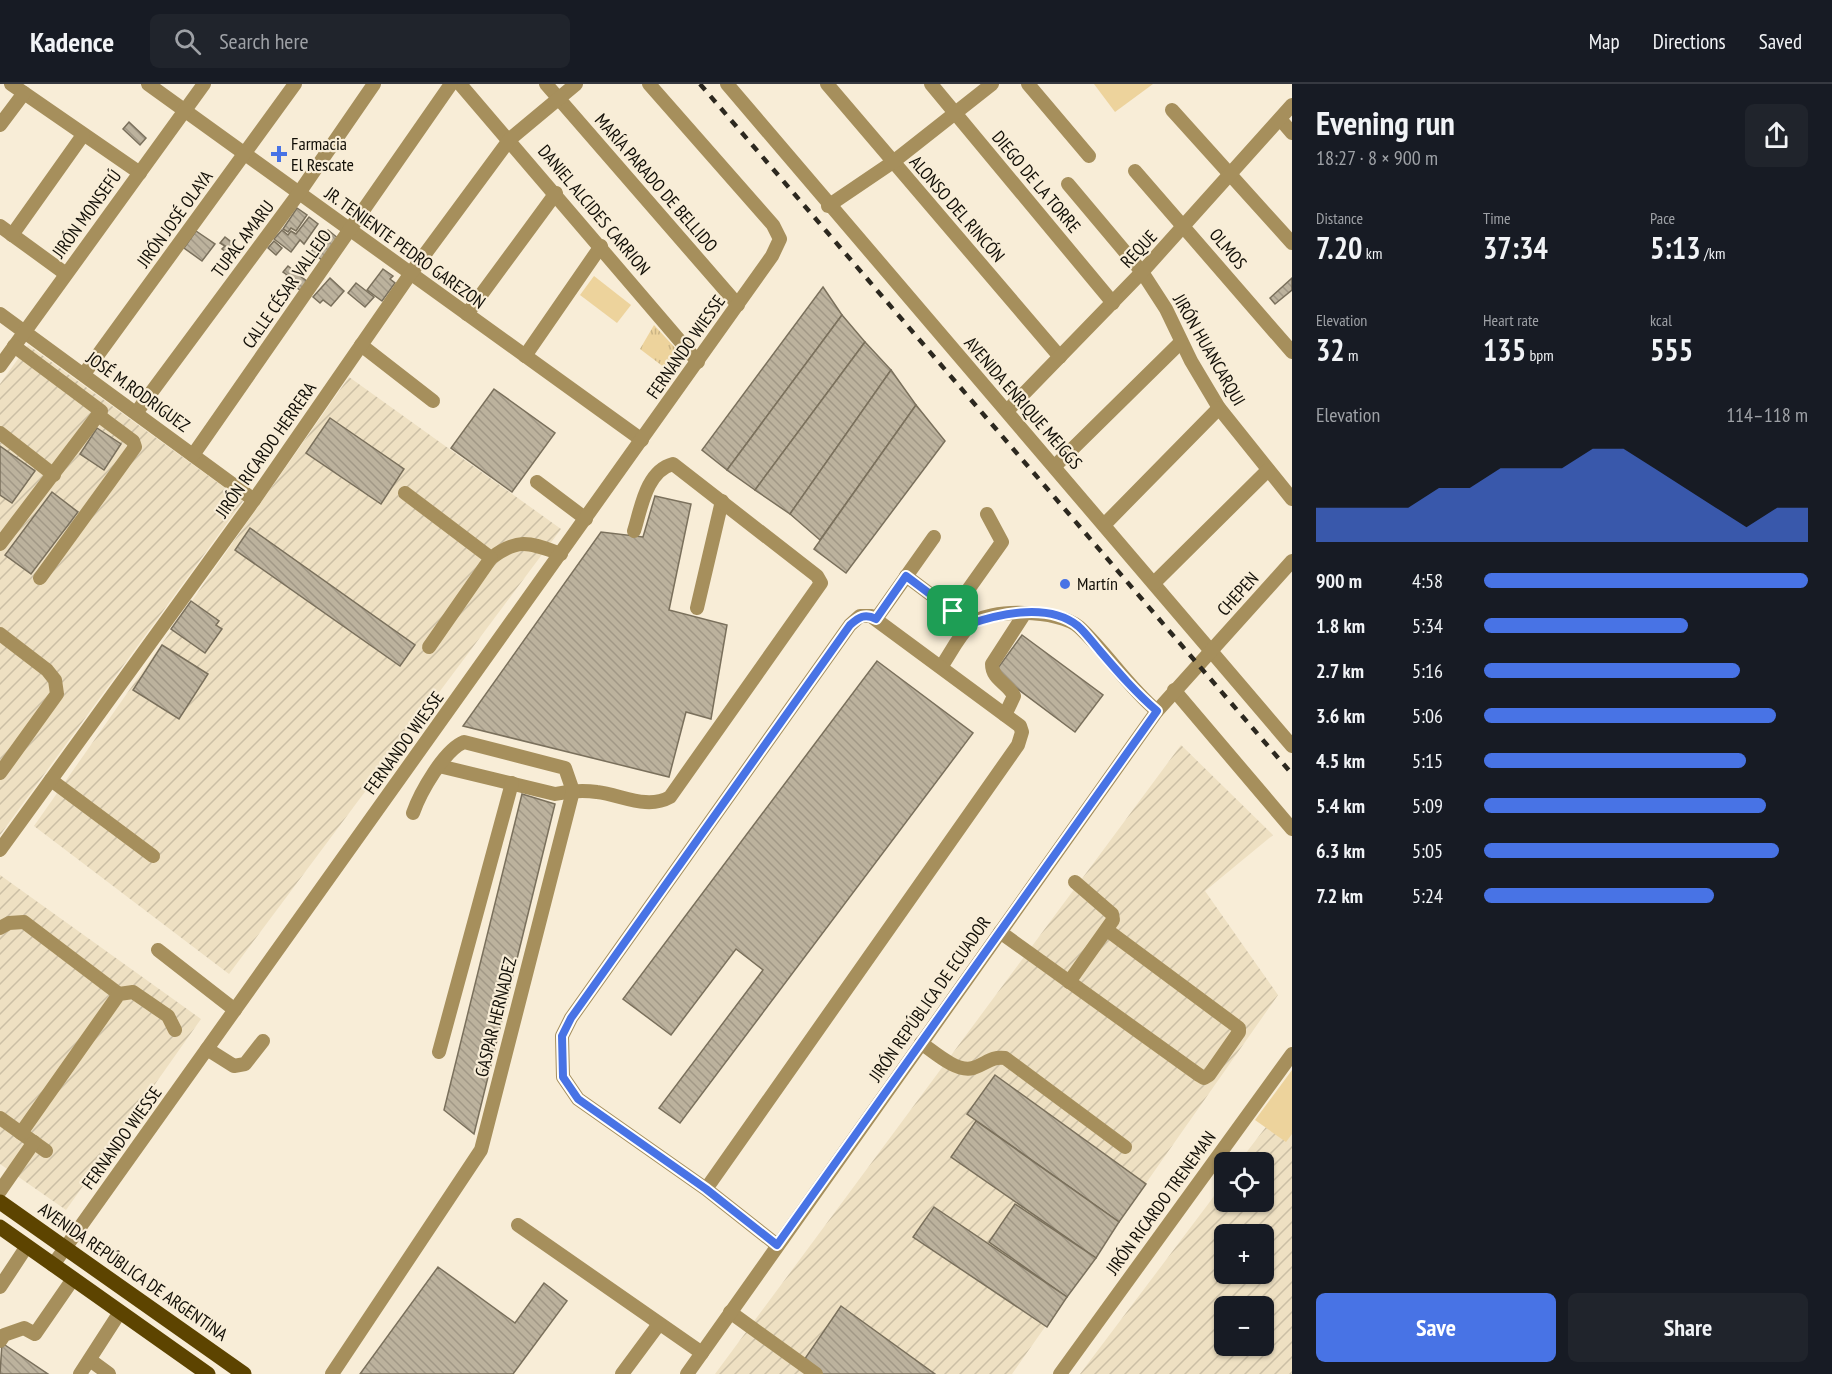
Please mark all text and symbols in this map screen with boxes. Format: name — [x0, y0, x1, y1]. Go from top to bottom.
search box — [150, 14, 570, 68]
text: Kadence — [30, 23, 114, 60]
icon: search — [171, 25, 204, 58]
text: Search here — [219, 27, 309, 55]
text: Map — [1589, 28, 1620, 55]
text: Directions — [1653, 28, 1726, 55]
text: Saved — [1759, 28, 1802, 55]
text: Evening run — [1316, 101, 1455, 144]
button: share — [1745, 104, 1808, 167]
street label: MARÍA PARADO DE BELLIDO — [590, 109, 723, 257]
street label: DIEGO DE LA TORRE — [987, 126, 1086, 237]
place label: Farmacia El Rescate — [291, 132, 354, 176]
street label: DANIEL ALCIDES CARRION — [533, 140, 656, 279]
text: 18:27 · 8 × 900 m — [1316, 145, 1438, 171]
marker: Farmacia El Rescate — [272, 147, 286, 161]
street label: ALONSO DEL RINCÓN — [905, 151, 1010, 267]
street label: JIRÓN MONSEFÚ — [46, 165, 126, 263]
street label: JIRÓN JOSÉ OLAYA — [131, 165, 218, 272]
street label: JR. TENIENTE PEDRO GAREZON — [320, 181, 490, 314]
street label: TUPAC AMARU — [206, 196, 279, 282]
text: Distance — [1316, 208, 1363, 228]
text: Time — [1483, 208, 1511, 228]
text: Pace — [1650, 208, 1675, 228]
street label: OLMOS — [1205, 224, 1252, 274]
street label: CALLE CÉSAR VALLEJO — [237, 225, 336, 353]
street label: REQUE — [1115, 225, 1162, 272]
text: 7.20 — [1316, 228, 1362, 267]
text: 37:34 — [1483, 228, 1548, 267]
text: 5:13 — [1650, 228, 1701, 267]
text: km — [1362, 243, 1382, 263]
text: /km — [1701, 243, 1725, 263]
street label: JIRÓN HUANCARQUI — [1168, 289, 1251, 410]
street label: FERNANDO WIESSE — [641, 290, 730, 403]
text: Elevation — [1316, 310, 1367, 330]
text: Heart rate — [1483, 310, 1539, 330]
text: kcal — [1650, 310, 1672, 330]
text: 32 — [1316, 330, 1345, 369]
text: 135 — [1483, 330, 1526, 369]
text: 555 — [1650, 330, 1693, 369]
street label: AVENIDA ENRIQUE MEIGGS — [959, 332, 1087, 474]
text: m — [1345, 345, 1359, 365]
text: bpm — [1526, 345, 1554, 365]
street label: JOSÉ M.RODRIGUEZ — [81, 346, 195, 437]
street label: JIRÓN RICARDO HERRERA — [210, 377, 321, 523]
text: Elevation — [1316, 402, 1380, 428]
text: 114–118 m — [1726, 402, 1808, 428]
street label: CHEPEN — [1212, 567, 1263, 620]
text: 900 m — [1316, 568, 1362, 594]
text: 4:58 — [1412, 568, 1443, 594]
place label: Martín — [1077, 572, 1118, 595]
marker: Martín — [1058, 577, 1072, 591]
pin — [927, 585, 978, 636]
icon: arrive — [936, 594, 969, 627]
text: 1.8 km — [1316, 613, 1365, 639]
text: 5:34 — [1412, 613, 1443, 639]
text: 2.7 km — [1316, 658, 1364, 684]
text: 5:16 — [1412, 658, 1443, 684]
street label: FERNANDO WIESSE — [359, 687, 449, 799]
text: 3.6 km — [1316, 703, 1365, 729]
text: 5:06 — [1412, 703, 1443, 729]
text: 4.5 km — [1316, 748, 1365, 774]
text: 5:15 — [1412, 748, 1443, 774]
text: 5.4 km — [1316, 793, 1365, 819]
text: 5:09 — [1412, 793, 1443, 819]
text: 6.3 km — [1316, 838, 1365, 864]
text: 5:05 — [1412, 838, 1443, 864]
text: 7.2 km — [1316, 883, 1363, 909]
text: 5:24 — [1412, 883, 1443, 909]
street label: JIRÓN REPÚBLICA DE ECUADOR — [863, 911, 996, 1087]
street label: GASPAR HERNADEZ — [470, 955, 522, 1079]
street label: FERNANDO WIESSE — [77, 1082, 167, 1194]
street label: JIRÓN RICARDO TRENEMAN — [1100, 1126, 1220, 1280]
map controls — [1214, 1152, 1274, 1356]
button: locate — [1214, 1152, 1274, 1212]
street label: AVENIDA REPÚBLICA DE ARGENTINA — [34, 1197, 233, 1346]
button: + — [1214, 1224, 1274, 1284]
button: Save — [1316, 1293, 1556, 1362]
button: Share — [1568, 1293, 1808, 1362]
button: − — [1214, 1296, 1274, 1356]

